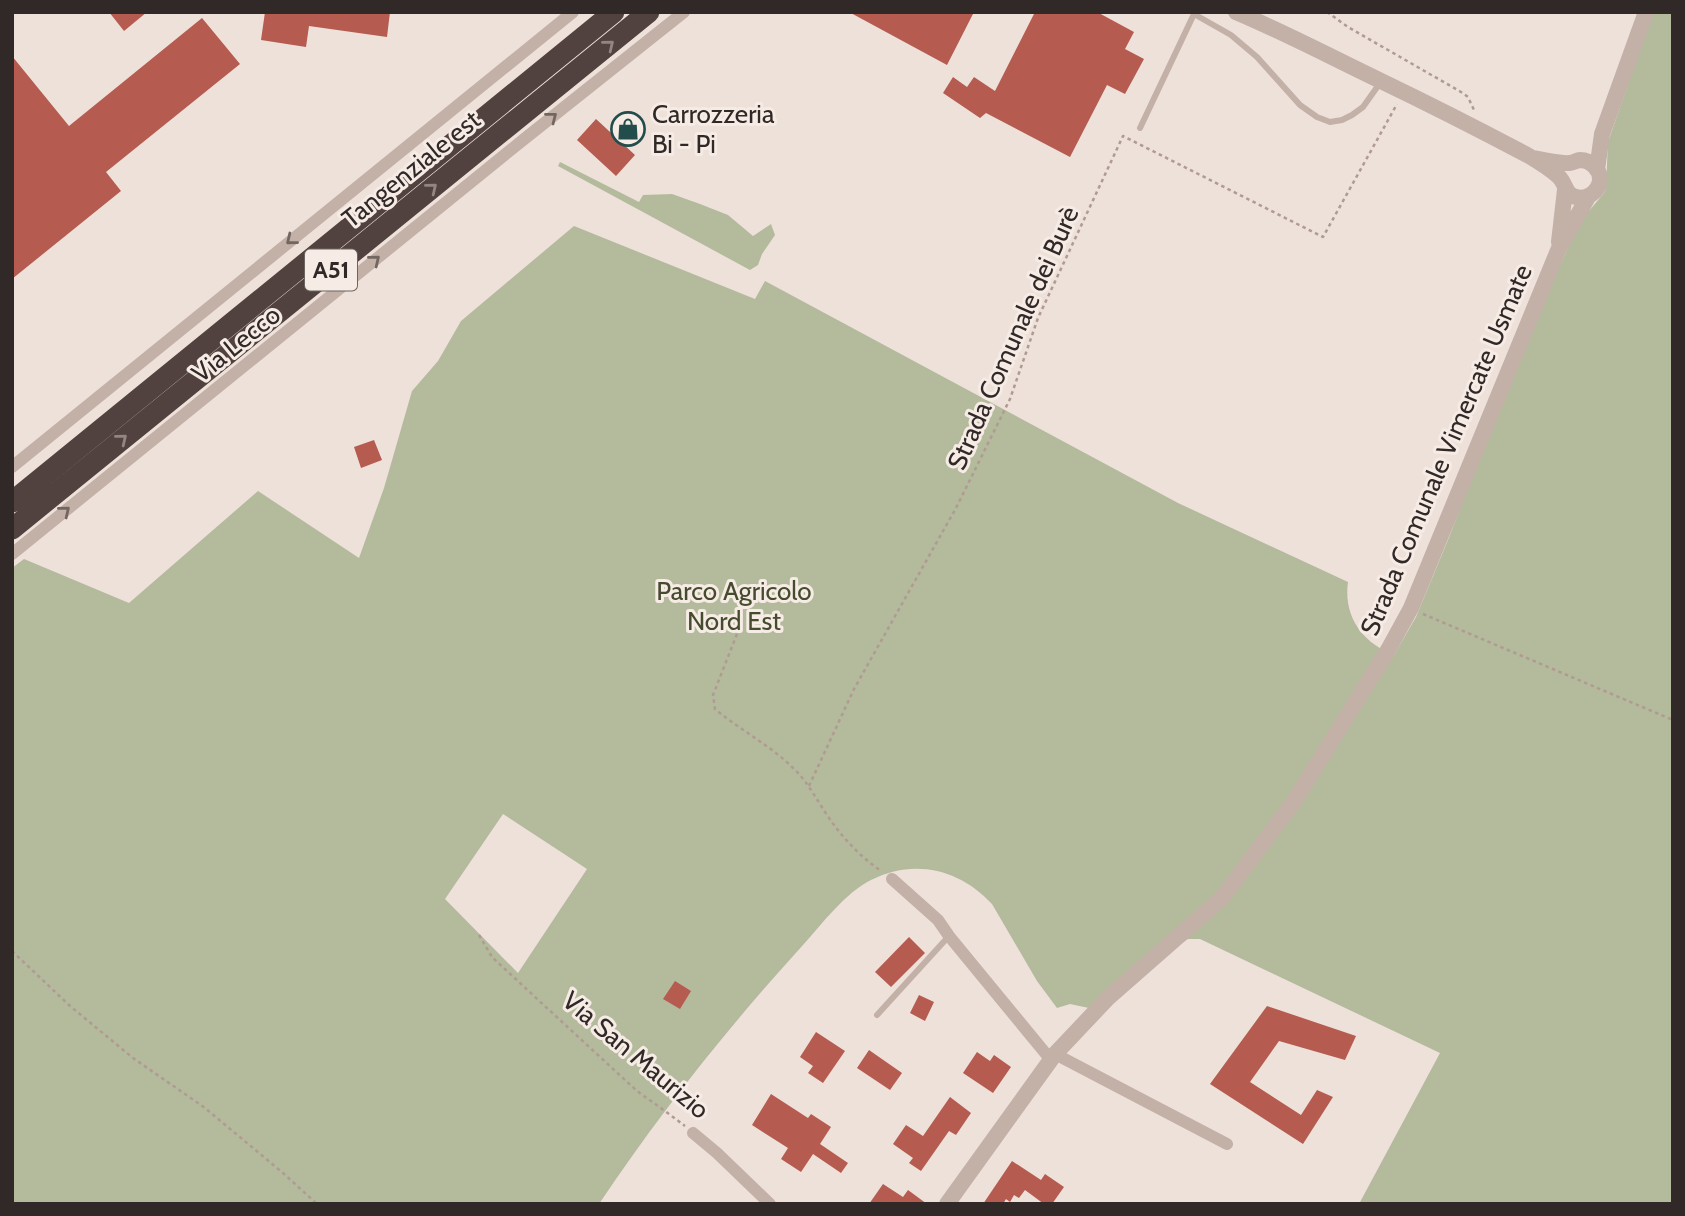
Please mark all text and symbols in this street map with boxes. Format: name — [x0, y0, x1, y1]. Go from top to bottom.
one-way arrow — [601, 41, 614, 53]
place label: Carrozzeria Bi - Pi — [652, 98, 775, 160]
street label: Tangenziale est — [336, 103, 487, 234]
shop icon: Carrozzeria Bi - Pi — [609, 110, 647, 148]
one-way arrow — [545, 112, 557, 125]
one-way arrow — [424, 184, 437, 196]
street label: Strada Comunale dei Burè — [940, 201, 1086, 475]
one-way arrow — [287, 232, 299, 245]
road number: A51 — [305, 249, 357, 290]
one-way arrow — [368, 255, 380, 268]
street label: Strada Comunale Vimercate Usmate — [1353, 260, 1539, 640]
street label: Via Lecco — [185, 299, 287, 389]
one-way arrow — [115, 435, 127, 448]
one-way arrow — [57, 507, 70, 519]
park label: Parco Agricolo Nord Est — [656, 575, 812, 637]
street label: Via San Maurizio — [556, 984, 716, 1126]

